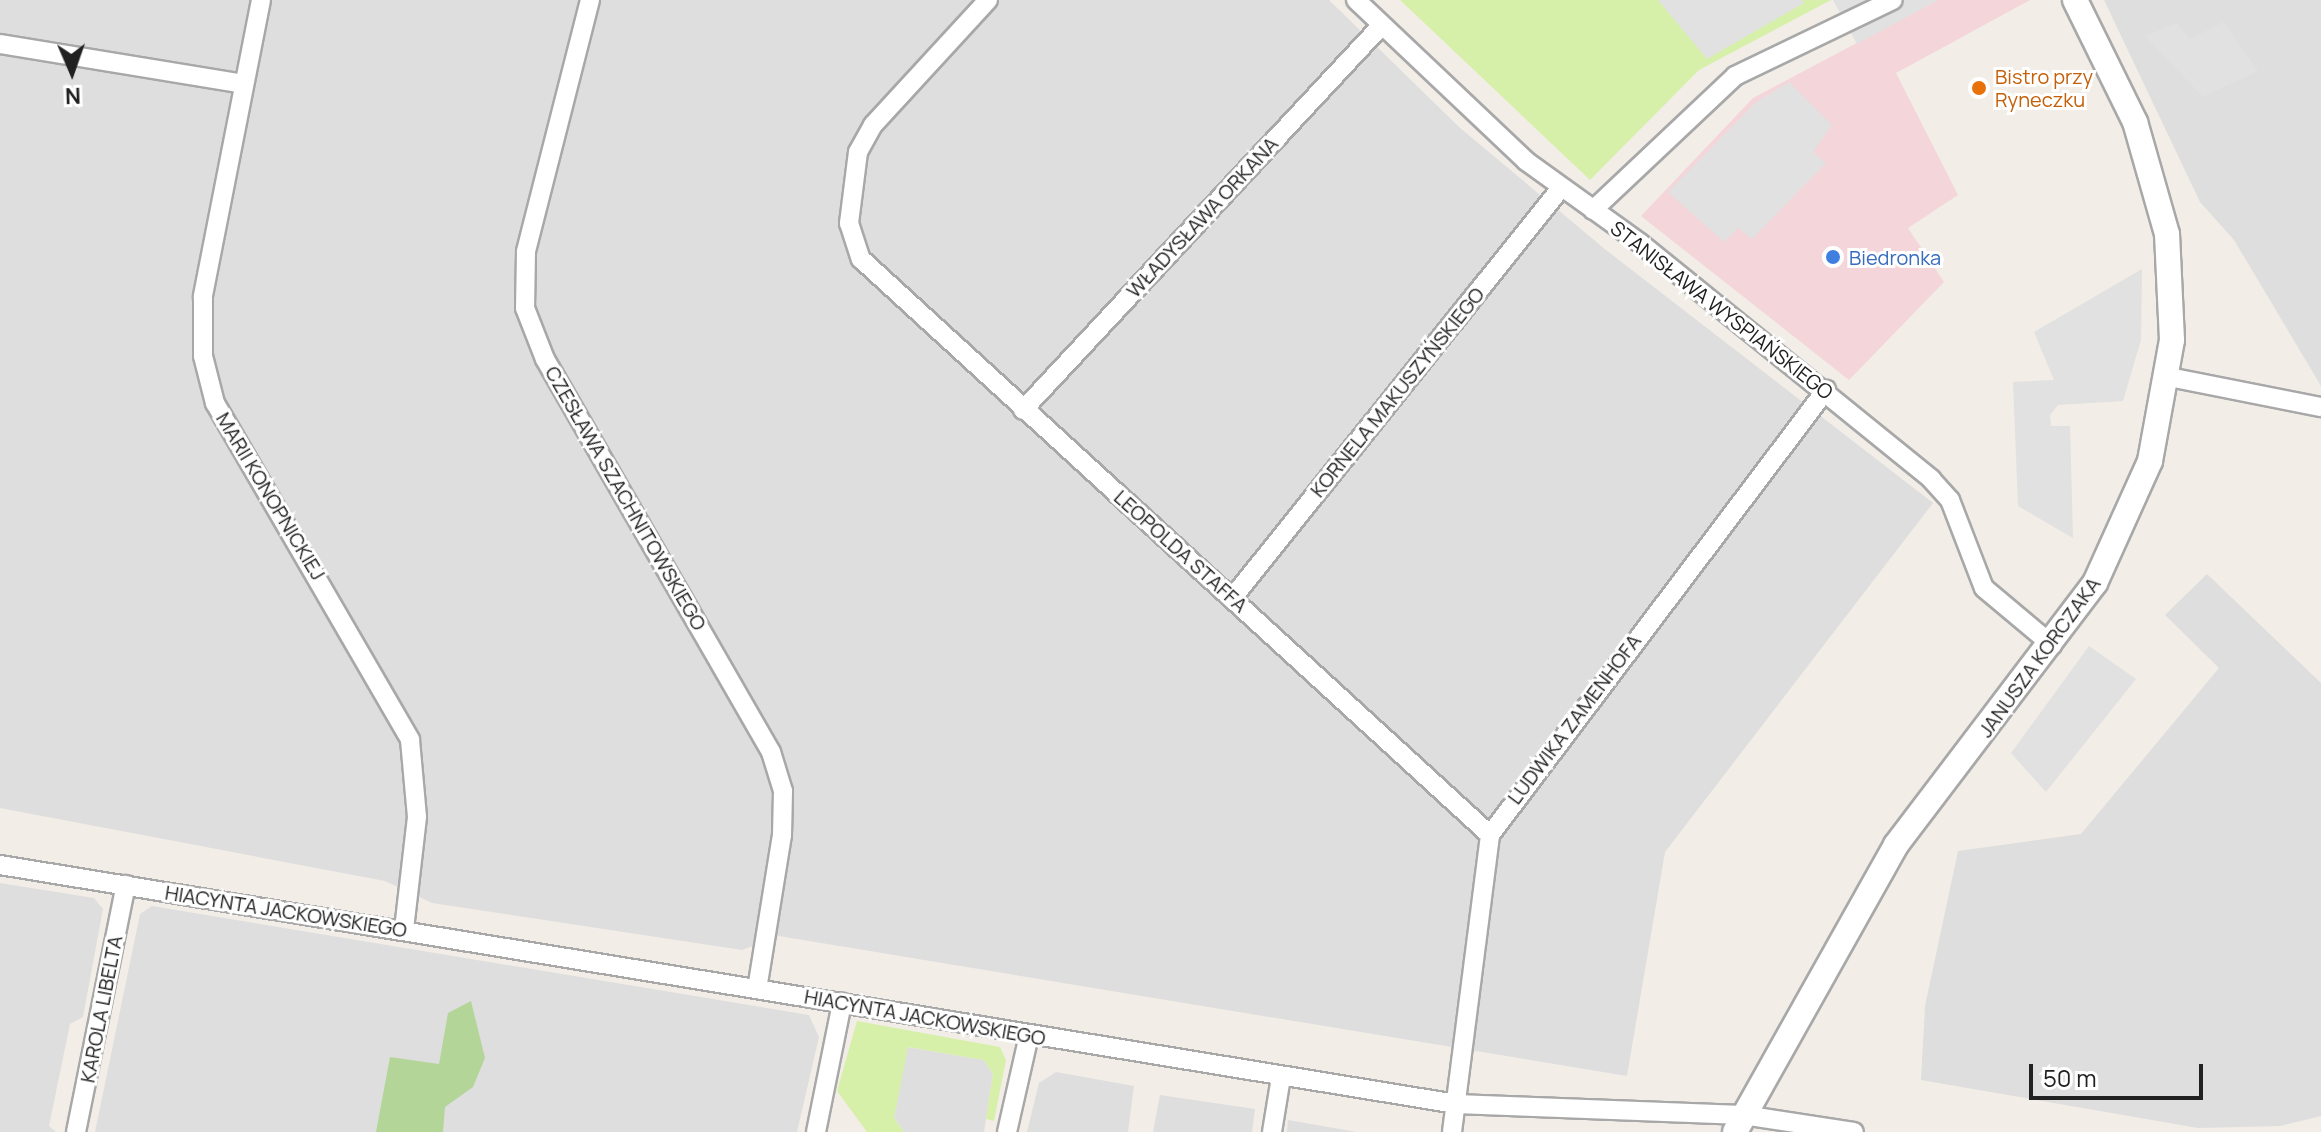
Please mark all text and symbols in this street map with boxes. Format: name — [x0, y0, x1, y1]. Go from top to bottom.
north arrow — [32, 32, 112, 112]
place label: Bistro przy Ryneczku — [1995, 64, 2093, 111]
marker: Bistro przy Ryneczku — [1970, 79, 1988, 97]
text: N — [64, 81, 81, 111]
street label: WŁADYSŁAWA ORKANA — [1121, 132, 1283, 302]
street label: STANISŁAWA WYSPIAŃSKIEGO — [1606, 216, 1838, 404]
place label: Biedronka — [1849, 245, 1941, 269]
marker: Biedronka — [1824, 248, 1842, 266]
street label: KORNELA MAKUSZYŃSKIEGO — [1305, 282, 1489, 502]
street label: CZESŁAWA SZACHNITOWSKIEGO — [540, 362, 712, 634]
street label: MARII KONOPNICKIEJ — [211, 408, 331, 584]
street label: LEOPOLDA STAFFA — [1109, 485, 1253, 617]
street label: JANUSZA KORCZAKA — [1973, 572, 2105, 742]
street label: LUDWIKA ZAMENHOFA — [1502, 629, 1646, 809]
street label: HIACYNTA JACKOWSKIEGO — [163, 880, 409, 942]
street label: KAROLA LIBELTA — [75, 933, 127, 1085]
street label: HIACYNTA JACKOWSKIEGO — [803, 984, 1047, 1050]
scale bar — [2033, 1048, 2207, 1098]
text: 50 m — [2043, 1061, 2097, 1094]

